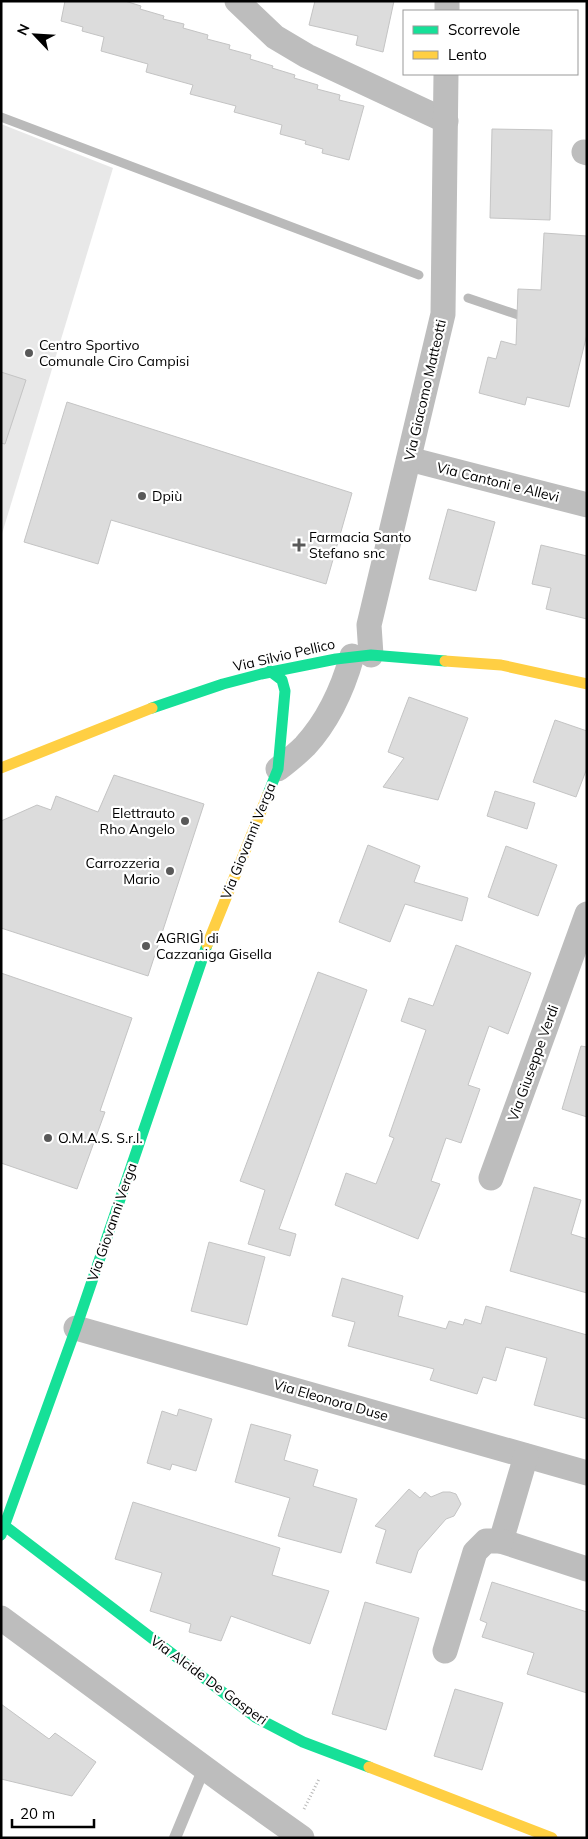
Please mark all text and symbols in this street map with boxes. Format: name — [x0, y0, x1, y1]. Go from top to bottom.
north arrow — [10, 10, 60, 60]
legend — [403, 10, 578, 75]
text: Scorrevole — [448, 20, 520, 39]
text: N — [13, 21, 34, 38]
text: Lento — [448, 45, 487, 64]
street label: Via Giacomo Matteotti — [400, 318, 450, 462]
place label: Centro Sportivo Comunale Ciro Campisi — [39, 336, 189, 370]
marker: Centro Sportivo Comunale Ciro Campisi — [23, 347, 35, 359]
street label: Via Cantoni e Allevi — [435, 458, 561, 506]
place label: Dpiù — [152, 487, 182, 505]
marker: Dpiù — [136, 490, 148, 502]
place label: Farmacia Santo Stefano snc — [309, 528, 411, 562]
marker: Farmacia Santo Stefano snc — [293, 539, 305, 551]
street label: Via Silvio Pellico — [231, 635, 337, 675]
street label: Via Giovanni Verga — [216, 780, 280, 902]
place label: Elettrauto Rho Angelo — [100, 804, 175, 838]
marker: Elettrauto Rho Angelo — [179, 815, 191, 827]
place label: Carrozzeria Mario — [85, 854, 160, 888]
marker: Carrozzeria Mario — [164, 865, 176, 877]
place label: AGRIGÌ di Cazzaniga Gisella — [156, 929, 272, 963]
marker: AGRIGÌ di Cazzaniga Gisella — [140, 940, 152, 952]
street label: Via Giuseppe Verdi — [504, 1002, 562, 1124]
place label: O.M.A.S. S.r.l. — [58, 1129, 143, 1147]
marker: O.M.A.S. S.r.l. — [42, 1132, 54, 1144]
street label: Via Giovanni Verga — [83, 1160, 141, 1284]
street label: Via Eleonora Duse — [271, 1375, 391, 1425]
street label: Via Alcide De Gasperi — [147, 1631, 271, 1729]
scale bar — [12, 1796, 95, 1828]
text: 20 m — [20, 1804, 55, 1823]

